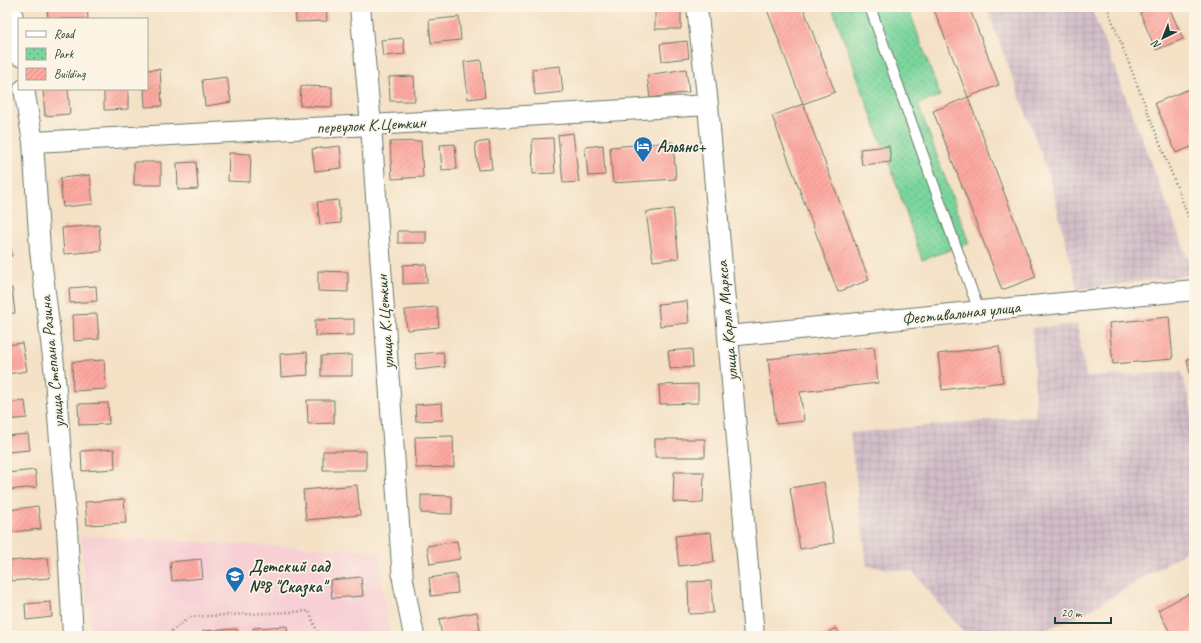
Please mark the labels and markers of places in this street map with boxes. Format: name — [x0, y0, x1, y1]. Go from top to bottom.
hotel icon: Альянс+ — [632, 135, 654, 163]
place label: Альянс+ — [657, 136, 707, 157]
place label: Детский сад №8 "Сказка" — [249, 556, 332, 598]
school or university icon: Детский сад №8 "Сказка" — [224, 565, 246, 593]

